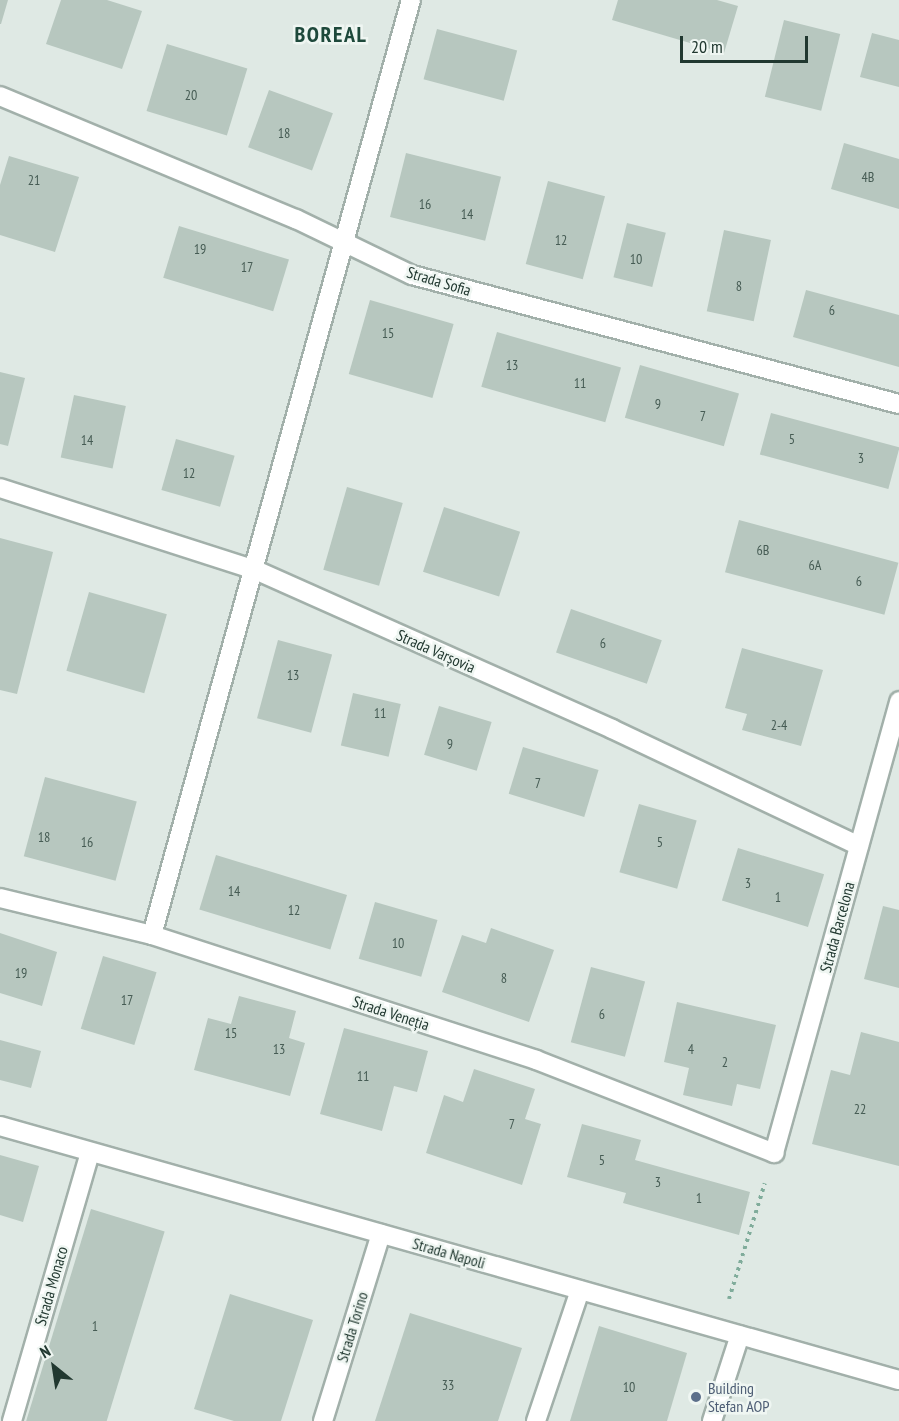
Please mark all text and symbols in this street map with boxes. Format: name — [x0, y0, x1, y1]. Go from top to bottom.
district label: BOREAL — [295, 22, 367, 48]
scale bar — [683, 24, 810, 62]
text: 20 m — [691, 35, 723, 58]
house number: 20 — [185, 87, 197, 103]
house number: 18 — [278, 125, 290, 141]
house number: 4B — [862, 169, 874, 185]
house number: 21 — [28, 172, 40, 188]
house number: 16 — [419, 196, 431, 212]
house number: 14 — [461, 206, 473, 222]
house number: 12 — [555, 232, 567, 248]
house number: 19 — [194, 241, 206, 257]
house number: 10 — [630, 251, 642, 267]
house number: 17 — [241, 259, 253, 275]
street label: Strada Sofia — [405, 262, 473, 300]
house number: 8 — [736, 278, 742, 294]
house number: 6 — [829, 302, 835, 318]
house number: 15 — [382, 325, 394, 341]
house number: 13 — [506, 357, 518, 373]
house number: 11 — [574, 375, 586, 391]
house number: 9 — [655, 396, 661, 412]
house number: 7 — [700, 408, 706, 424]
house number: 5 — [789, 431, 795, 447]
house number: 14 — [81, 432, 93, 448]
house number: 3 — [858, 450, 864, 466]
house number: 12 — [183, 465, 195, 481]
house number: 6B — [757, 542, 769, 558]
house number: 6A — [809, 557, 821, 573]
house number: 6 — [856, 573, 862, 589]
street label: Strada Varșovia — [393, 625, 479, 677]
house number: 6 — [600, 635, 606, 651]
house number: 13 — [287, 667, 299, 683]
house number: 11 — [374, 705, 386, 721]
house number: 2-4 — [771, 717, 787, 733]
house number: 9 — [447, 736, 453, 752]
house number: 7 — [535, 775, 541, 791]
house number: 18 — [38, 829, 50, 845]
house number: 16 — [81, 834, 93, 850]
house number: 5 — [657, 834, 663, 850]
house number: 3 — [745, 875, 751, 891]
street label: Strada Barcelona — [816, 880, 858, 974]
house number: 14 — [228, 883, 240, 899]
house number: 1 — [775, 889, 781, 905]
house number: 12 — [288, 902, 300, 918]
house number: 10 — [392, 935, 404, 951]
house number: 19 — [15, 965, 27, 981]
house number: 8 — [501, 970, 507, 986]
house number: 17 — [121, 992, 133, 1008]
street label: Strada Veneția — [350, 992, 432, 1034]
house number: 6 — [599, 1006, 605, 1022]
house number: 15 — [225, 1025, 237, 1041]
house number: 13 — [273, 1041, 285, 1057]
house number: 4 — [688, 1041, 694, 1057]
house number: 2 — [722, 1054, 728, 1070]
house number: 11 — [357, 1068, 369, 1084]
house number: 22 — [854, 1101, 866, 1117]
house number: 7 — [509, 1116, 515, 1132]
house number: 5 — [599, 1152, 605, 1168]
house number: 3 — [655, 1174, 661, 1190]
house number: 1 — [696, 1190, 702, 1206]
street label: Strada Napoli — [410, 1233, 488, 1273]
street label: Strada Monaco — [31, 1244, 71, 1328]
street label: Strada Torino — [332, 1289, 372, 1365]
house number: 1 — [92, 1318, 98, 1334]
north arrow — [24, 1337, 84, 1397]
text: N — [36, 1341, 54, 1362]
house number: 33 — [442, 1377, 454, 1393]
place label: Building Stefan AOP — [708, 1378, 770, 1416]
house number: 10 — [623, 1379, 635, 1395]
marker: Building Stefan AOP — [689, 1390, 703, 1404]

